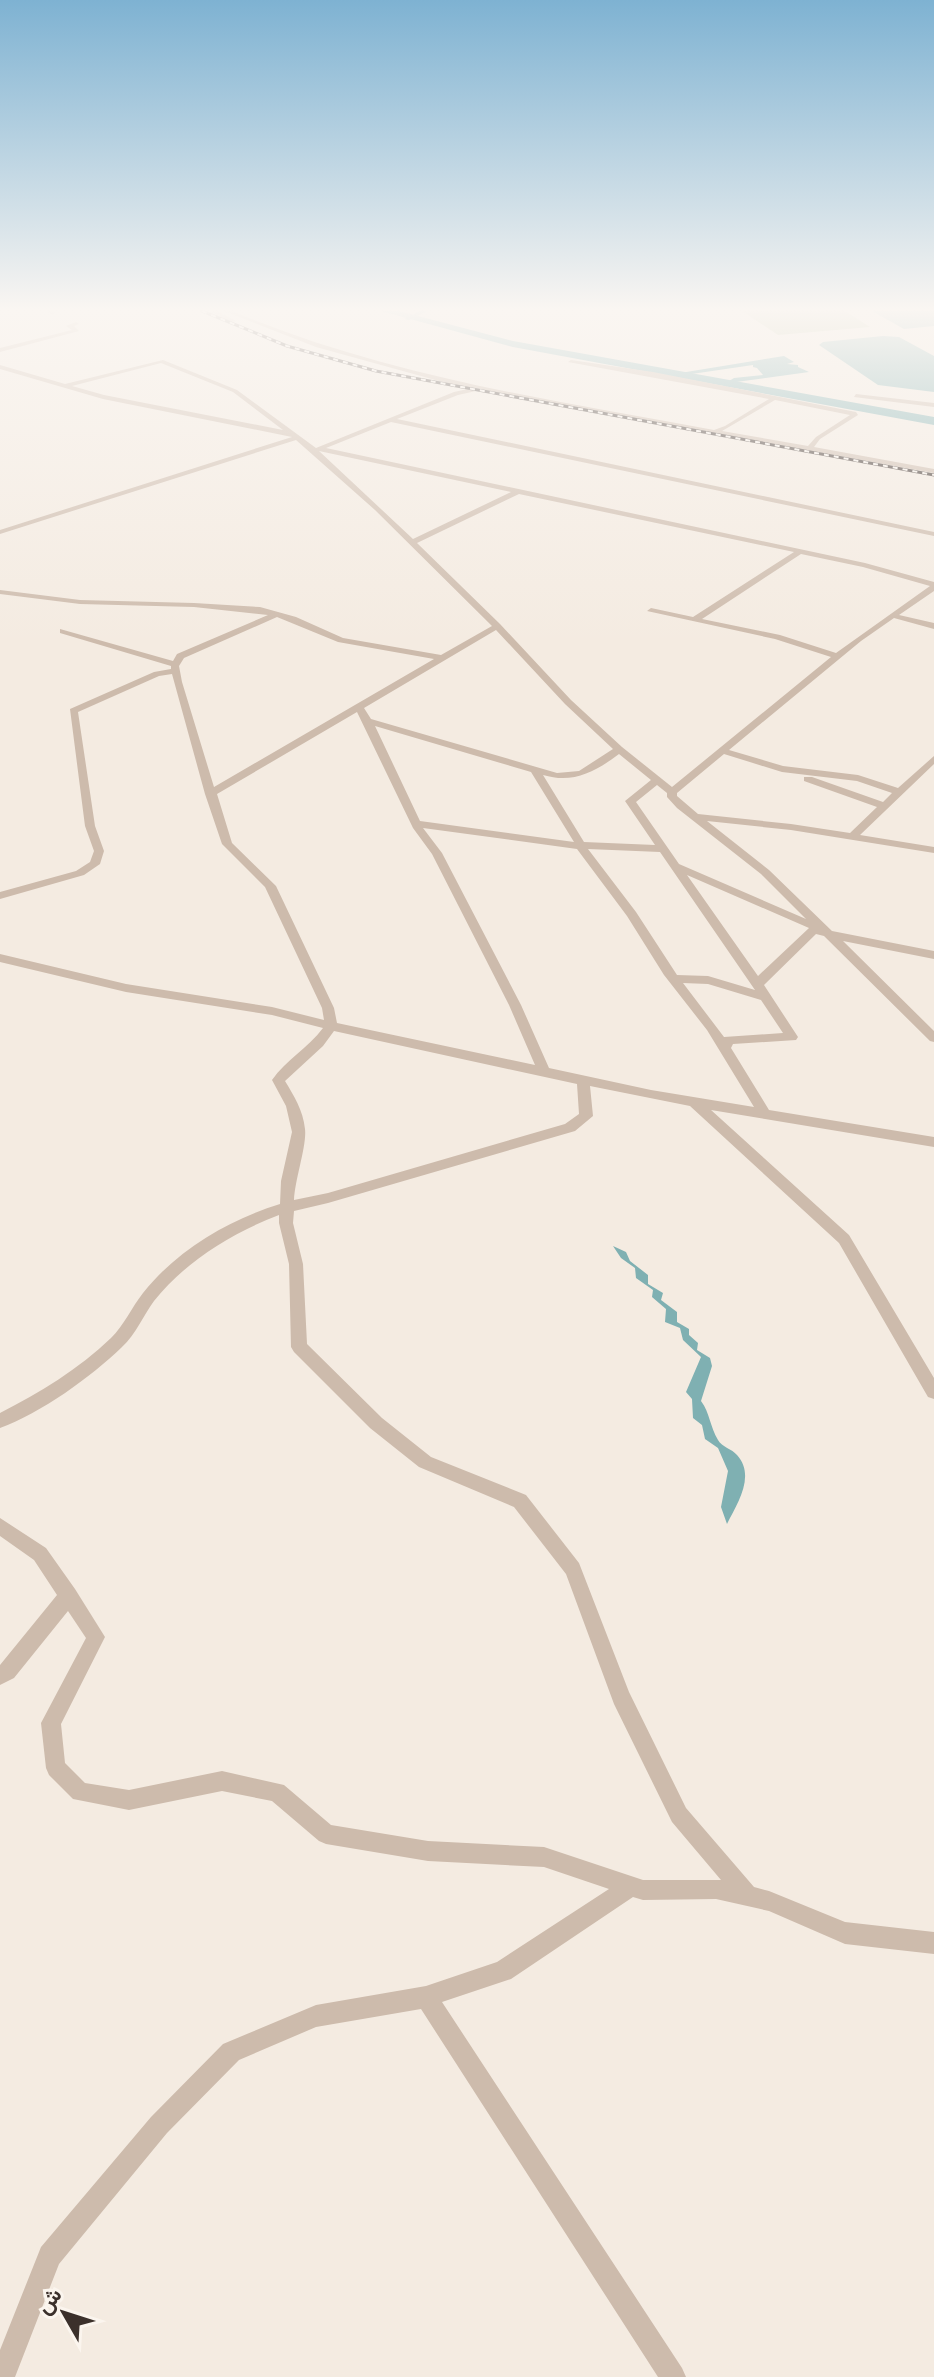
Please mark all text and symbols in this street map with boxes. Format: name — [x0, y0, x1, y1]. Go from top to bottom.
north arrow — [24, 2273, 104, 2353]
text: ش — [29, 2281, 68, 2319]

